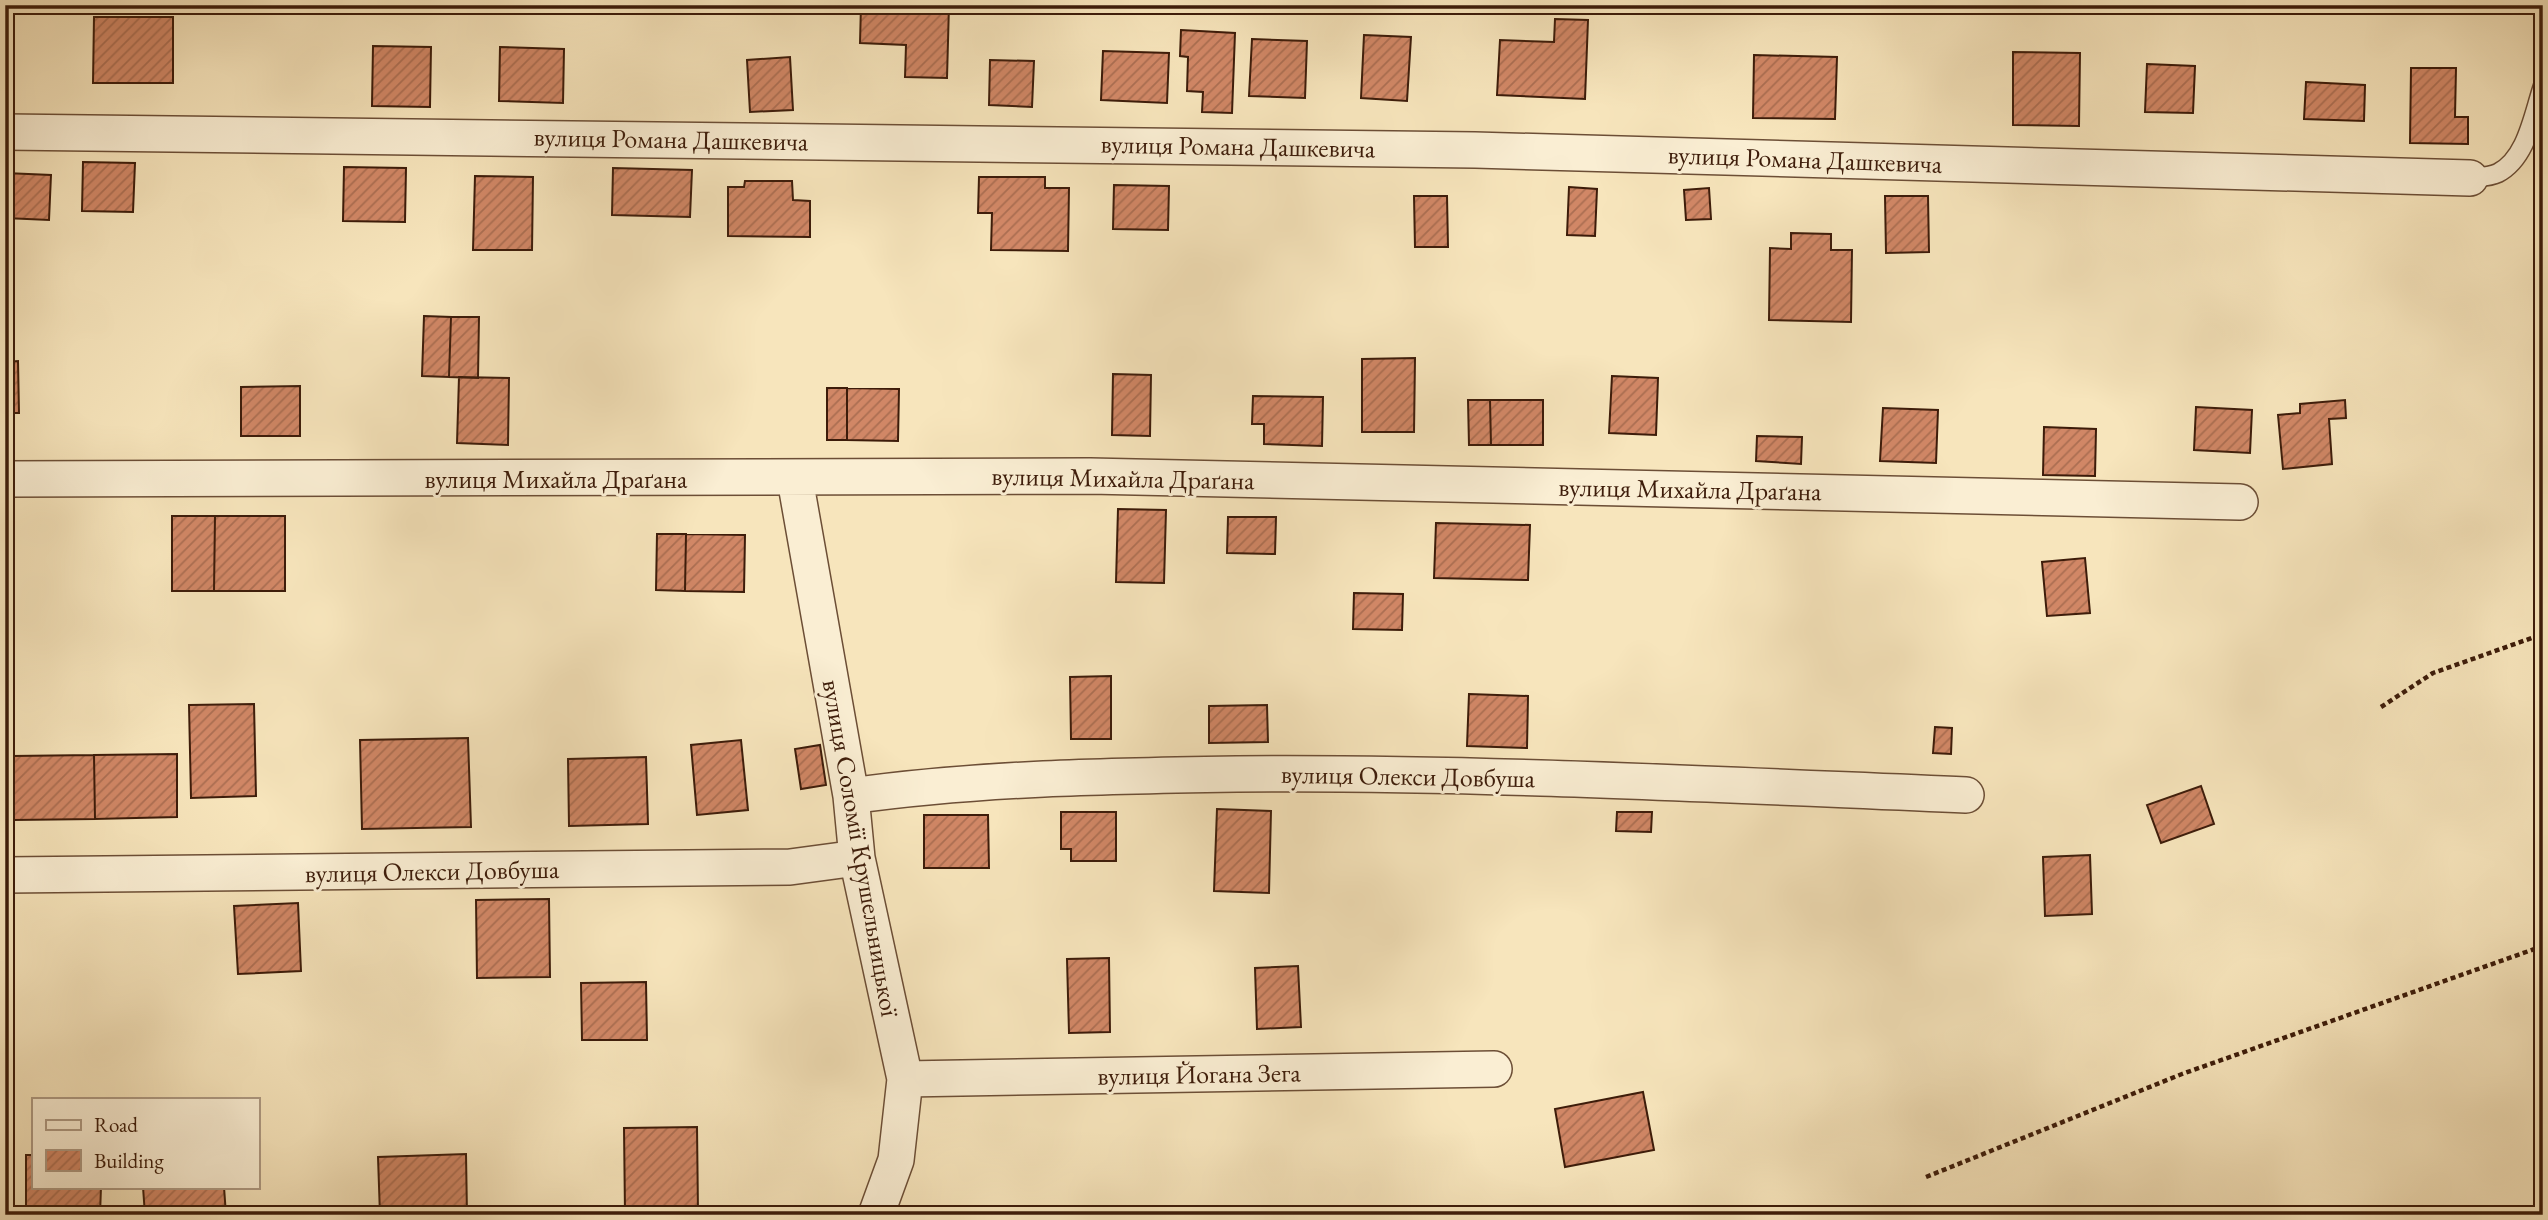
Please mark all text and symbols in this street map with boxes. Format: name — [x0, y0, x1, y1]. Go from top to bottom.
street label: вулиця Романа Дашкевича — [533, 120, 809, 158]
street label: вулиця Романа Дашкевича — [1100, 127, 1376, 165]
street label: вулиця Романа Дашкевича — [1667, 137, 1943, 181]
street label: вулиця Михайла Драґана — [991, 459, 1255, 497]
street label: вулиця Михайла Драґана — [425, 462, 688, 496]
street label: вулиця Михайла Драґана — [1558, 470, 1822, 508]
street label: вулиця Соломії Крушельницької — [815, 677, 908, 1020]
street label: вулиця Олекси Довбуша — [1281, 757, 1536, 795]
street label: вулиця Олекси Довбуша — [305, 852, 560, 890]
street label: вулиця Йогана Зега — [1097, 1055, 1302, 1093]
legend — [32, 1098, 259, 1188]
text: Road — [94, 1111, 138, 1138]
text: Building — [94, 1147, 164, 1174]

